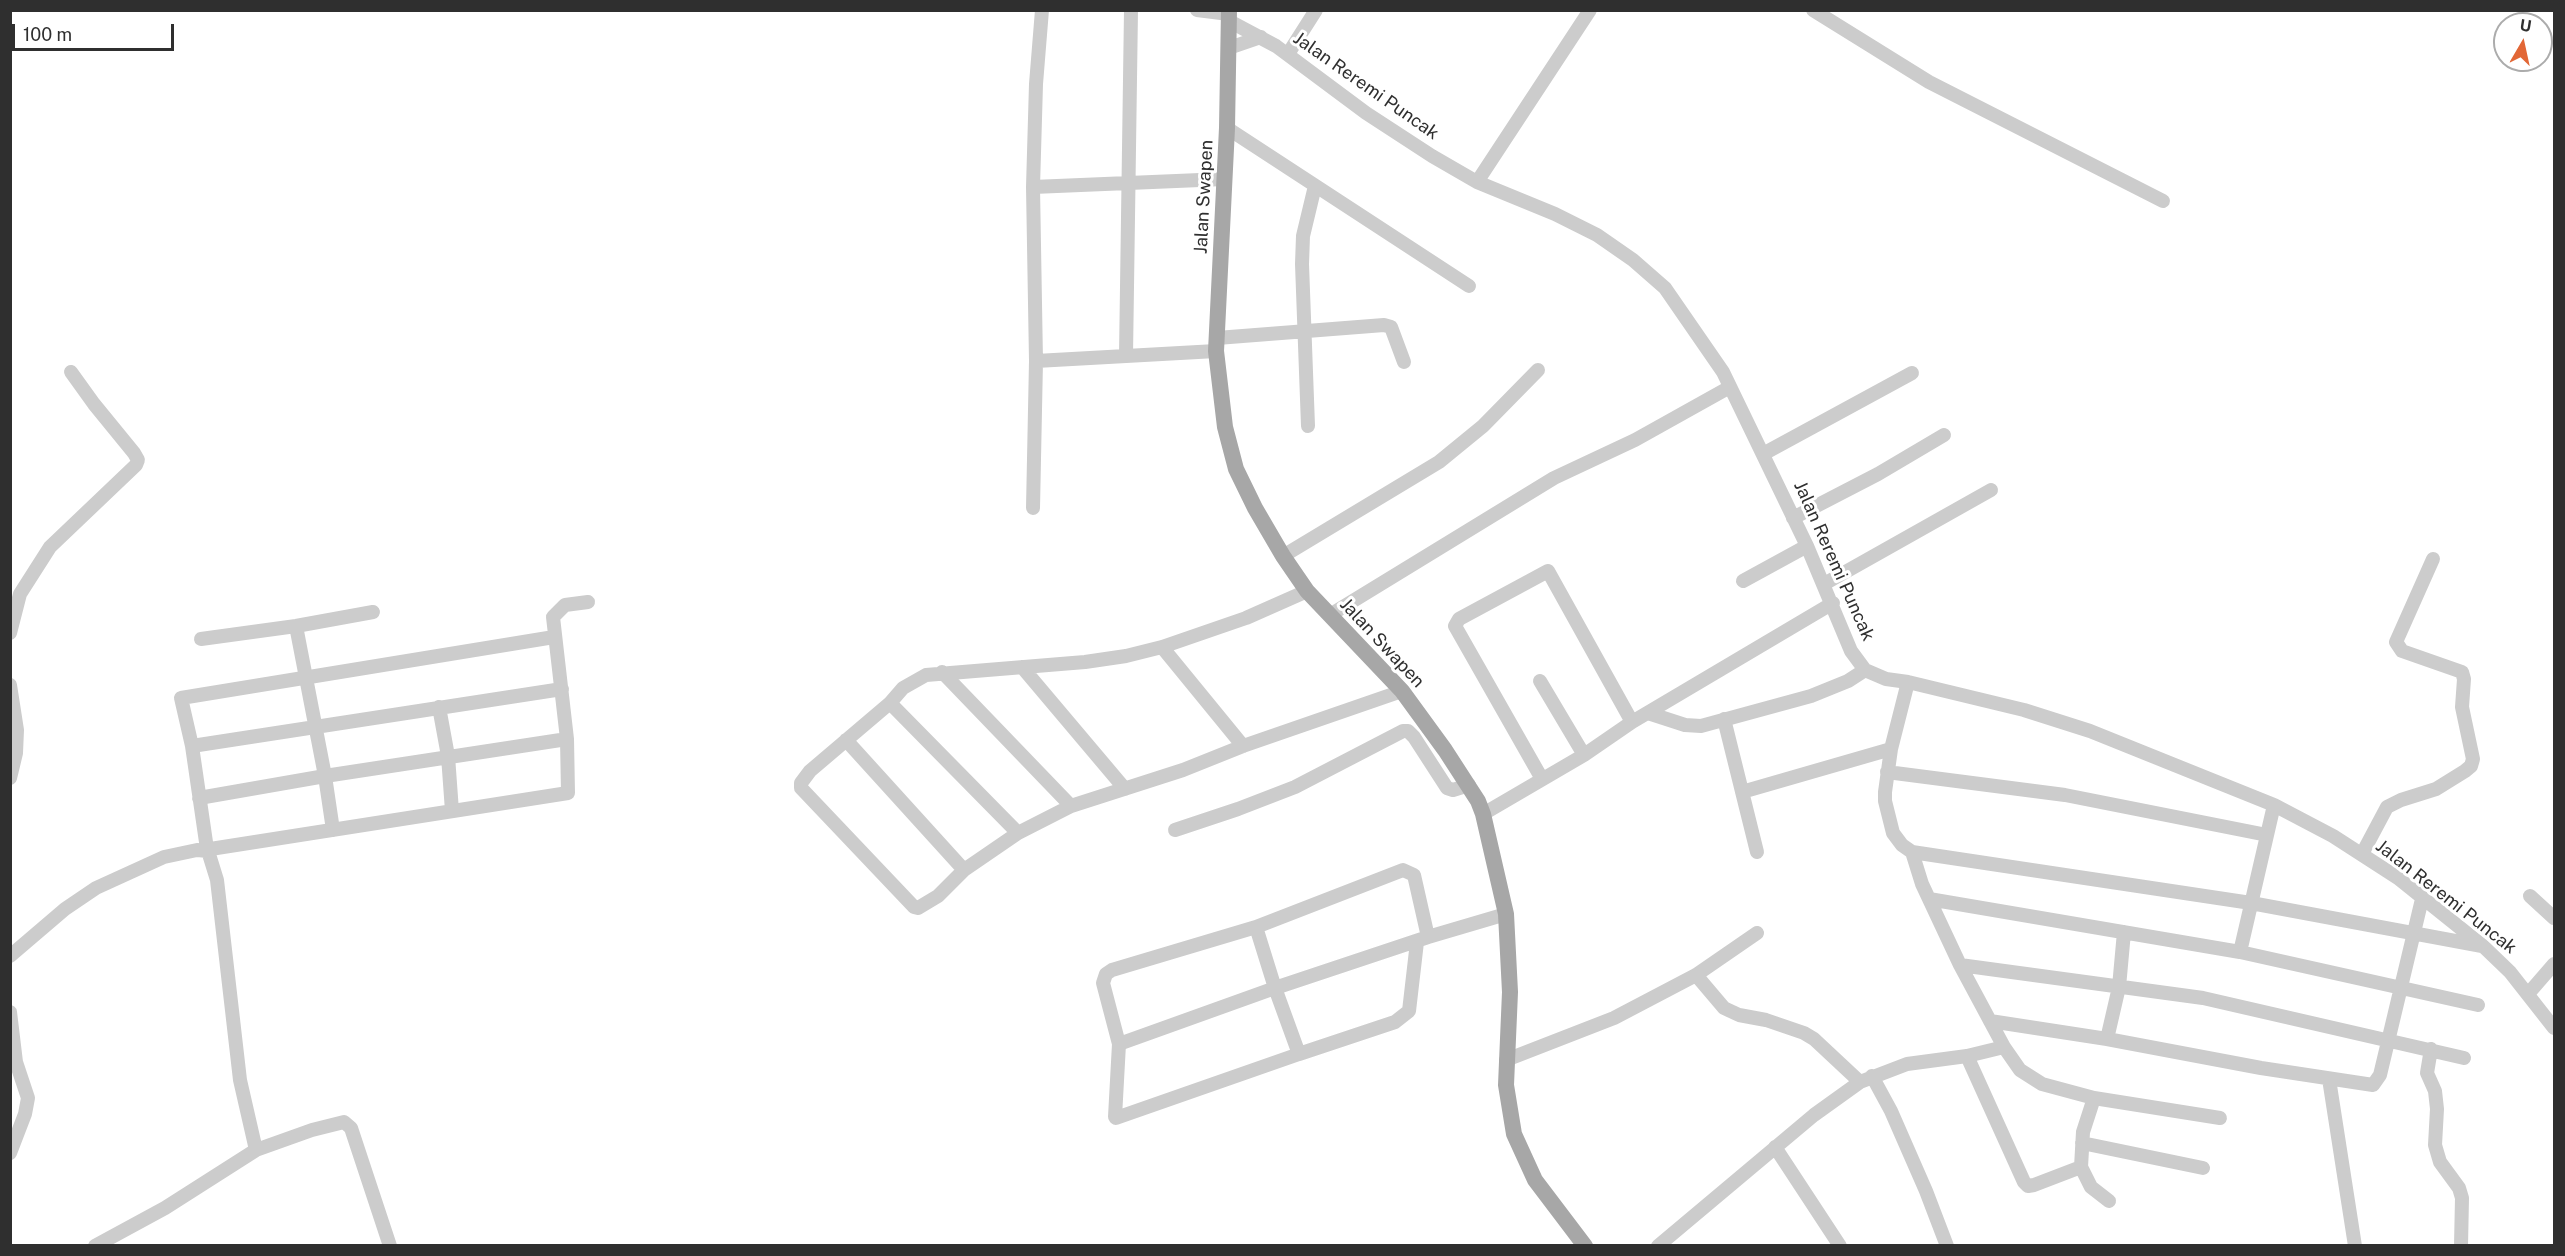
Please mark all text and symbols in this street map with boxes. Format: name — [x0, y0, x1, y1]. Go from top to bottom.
scale bar — [15, 12, 177, 50]
north arrow — [2493, 12, 2553, 72]
text: U — [2518, 15, 2533, 36]
text: 100 m — [23, 24, 72, 45]
street label: Jalan Reremi Puncak — [1289, 28, 1443, 144]
street label: Jalan Swapen — [1190, 139, 1218, 255]
street label: Jalan Reremi Puncak — [1789, 478, 1879, 644]
street label: Jalan Swapen — [1335, 594, 1429, 692]
street label: Jalan Reremi Puncak — [2371, 835, 2521, 959]

